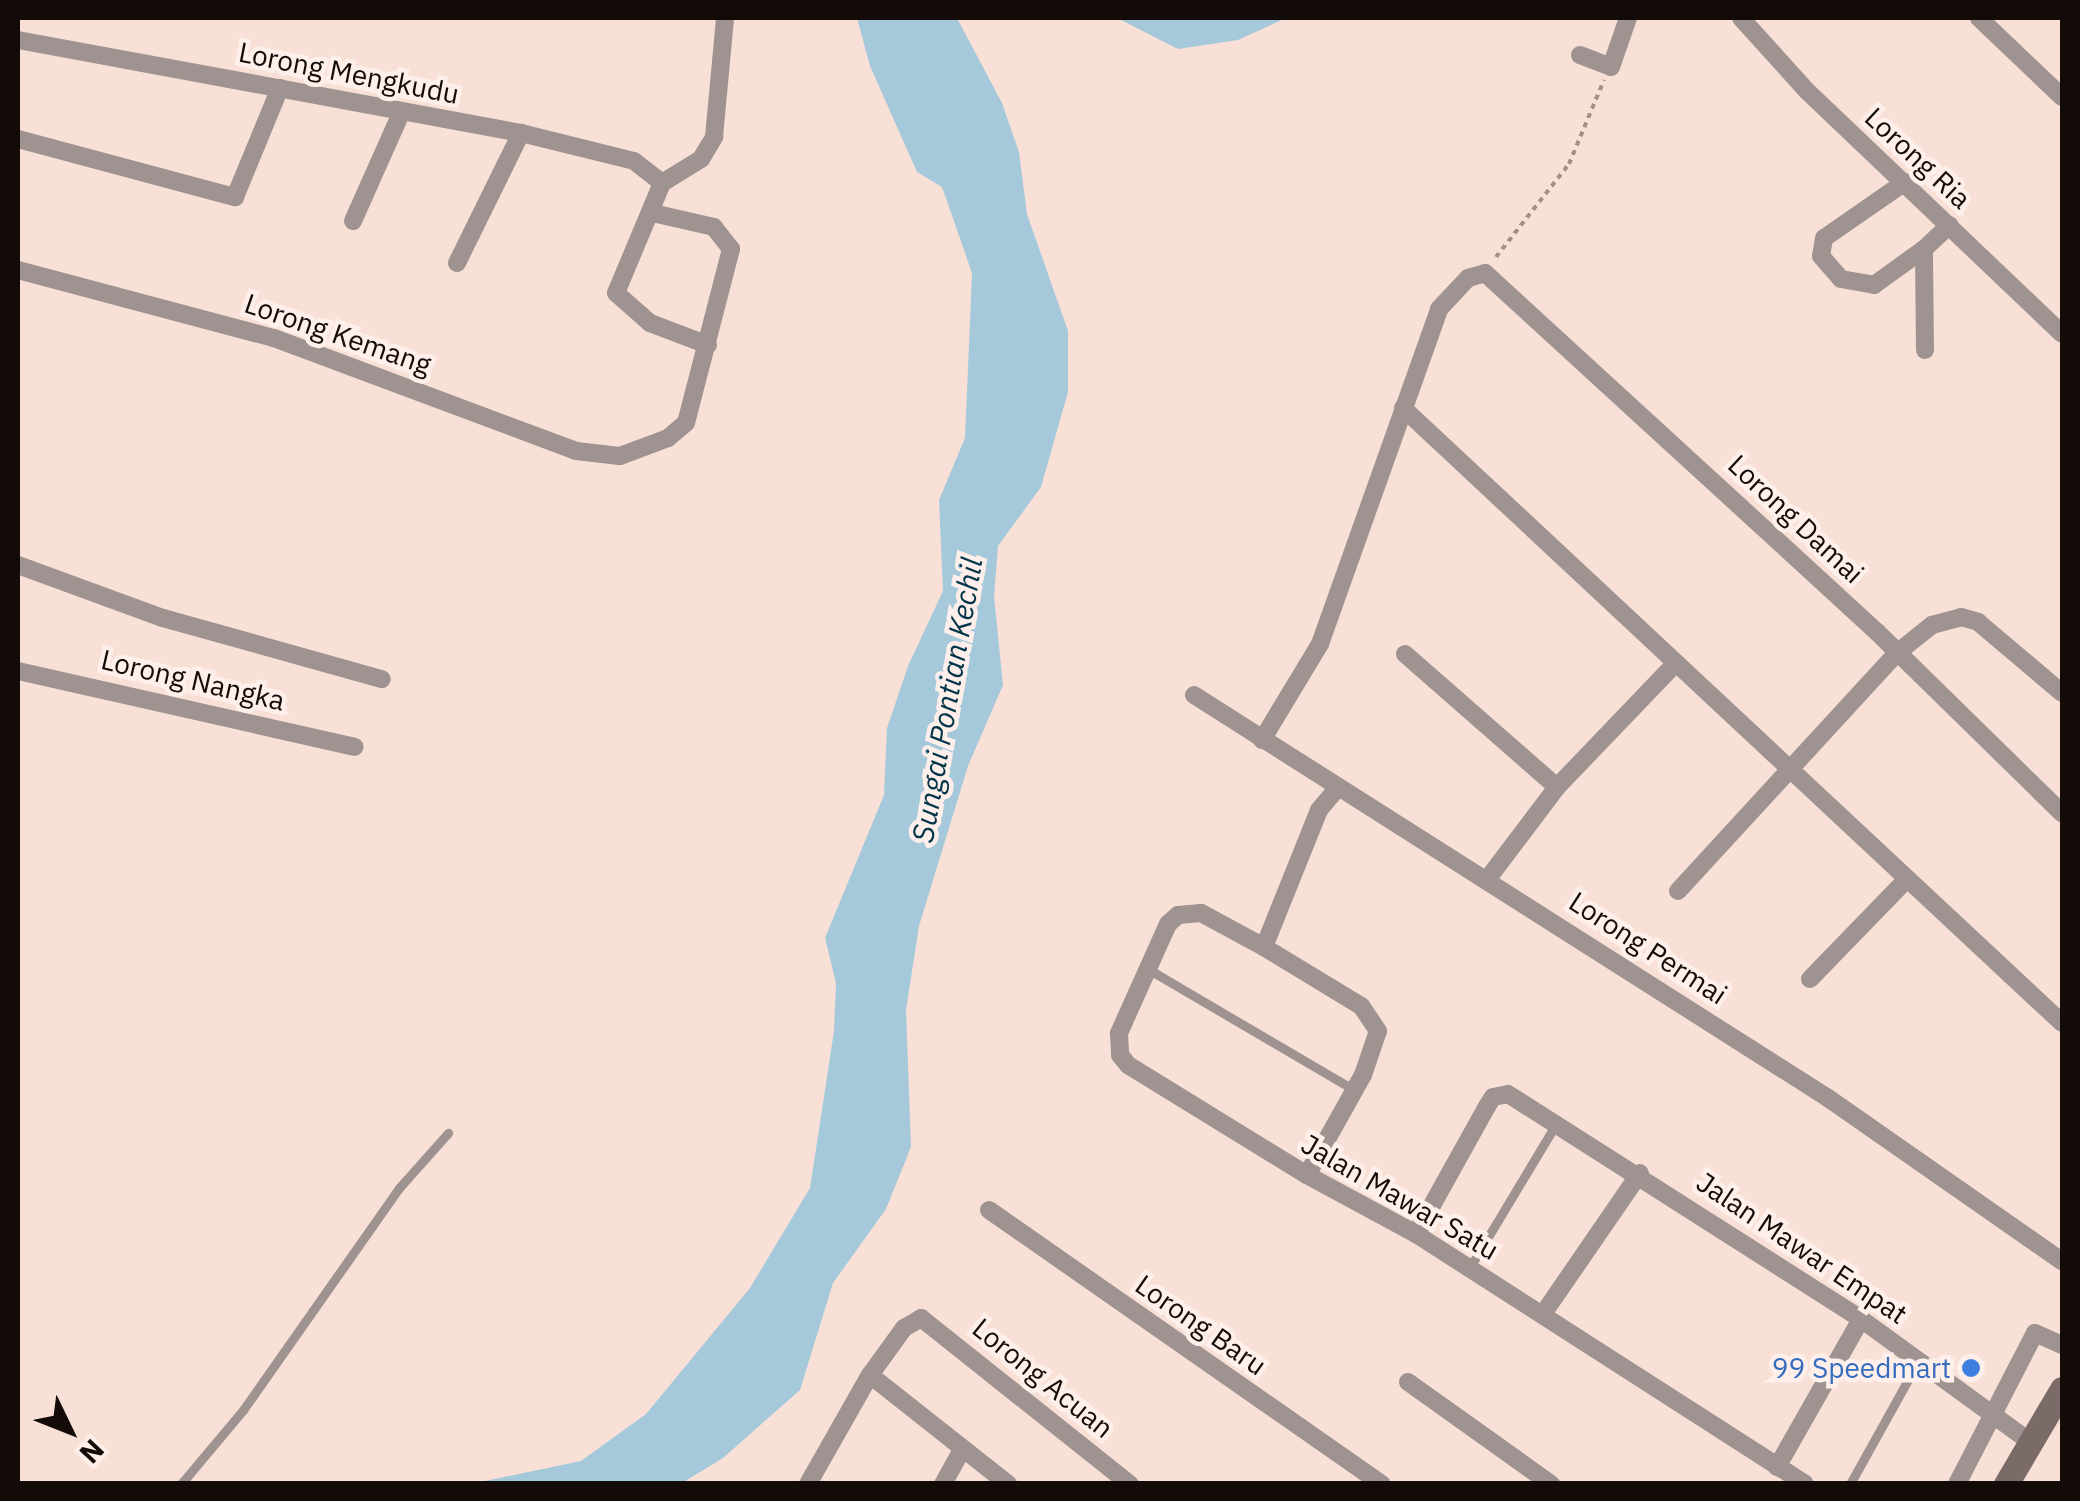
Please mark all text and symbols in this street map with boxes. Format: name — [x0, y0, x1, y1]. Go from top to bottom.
street label: Lorong Mengkudu — [236, 35, 462, 111]
street label: Lorong Ria — [1858, 101, 1978, 215]
street label: Lorong Kemang — [240, 286, 436, 382]
street label: Lorong Damai — [1721, 448, 1871, 590]
water label: Sungai Pontian Kechil — [904, 555, 990, 845]
street label: Lorong Nangka — [98, 643, 288, 717]
street label: Lorong Permai — [1563, 885, 1733, 1011]
street label: Jalan Mawar Satu — [1295, 1127, 1505, 1267]
street label: Jalan Mawar Empat — [1690, 1165, 1914, 1331]
street label: Lorong Baru — [1129, 1268, 1273, 1382]
street label: Lorong Acuan — [966, 1311, 1120, 1445]
place label: 99 Speedmart — [1772, 1351, 1951, 1385]
marker: 99 Speedmart — [1960, 1357, 1982, 1379]
north arrow — [20, 1381, 120, 1481]
text: N — [72, 1432, 113, 1472]

